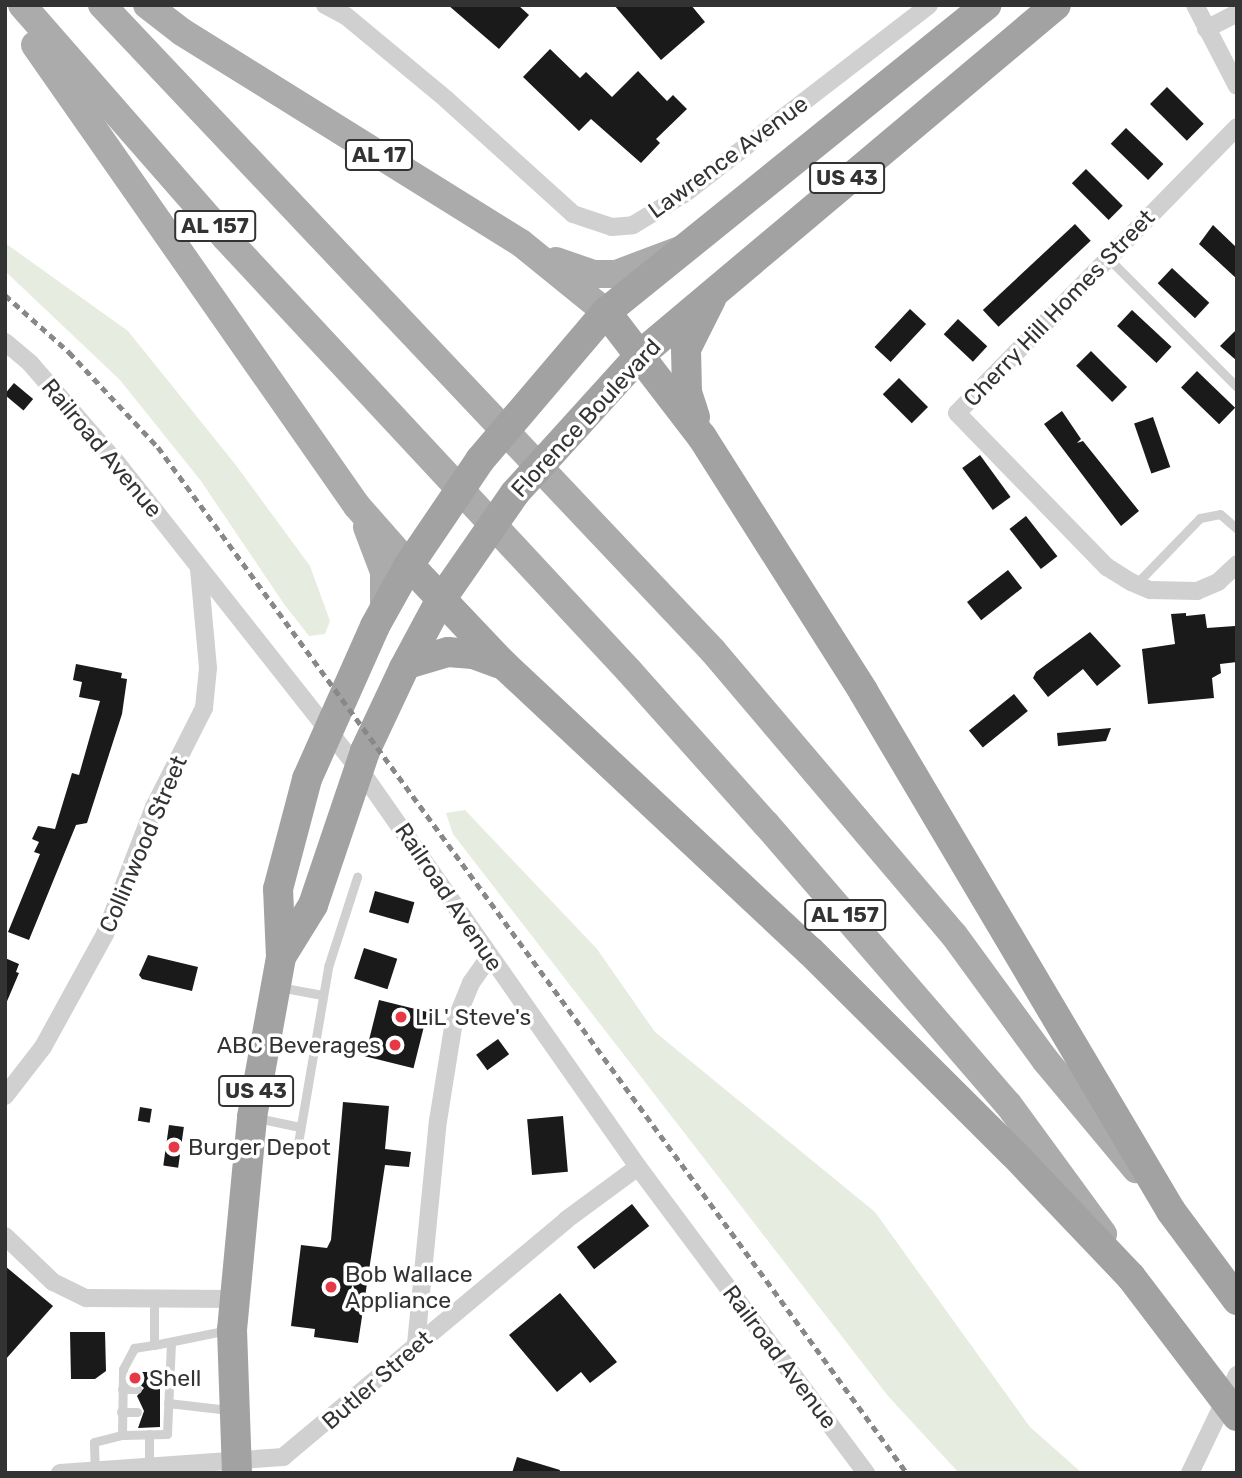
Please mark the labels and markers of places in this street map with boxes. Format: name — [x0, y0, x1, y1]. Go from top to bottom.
place label: LiL' Steve's — [415, 1003, 531, 1031]
marker: LiL' Steve's — [393, 1009, 409, 1025]
place label: ABC Beverages — [217, 1031, 381, 1059]
marker: ABC Beverages — [387, 1037, 403, 1053]
place label: Burger Depot — [188, 1133, 331, 1161]
marker: Burger Depot — [166, 1139, 182, 1155]
place label: Bob Wallace Appliance — [345, 1260, 473, 1314]
marker: Bob Wallace Appliance — [323, 1279, 339, 1295]
place label: Shell — [149, 1364, 201, 1392]
marker: Shell — [127, 1370, 143, 1386]

